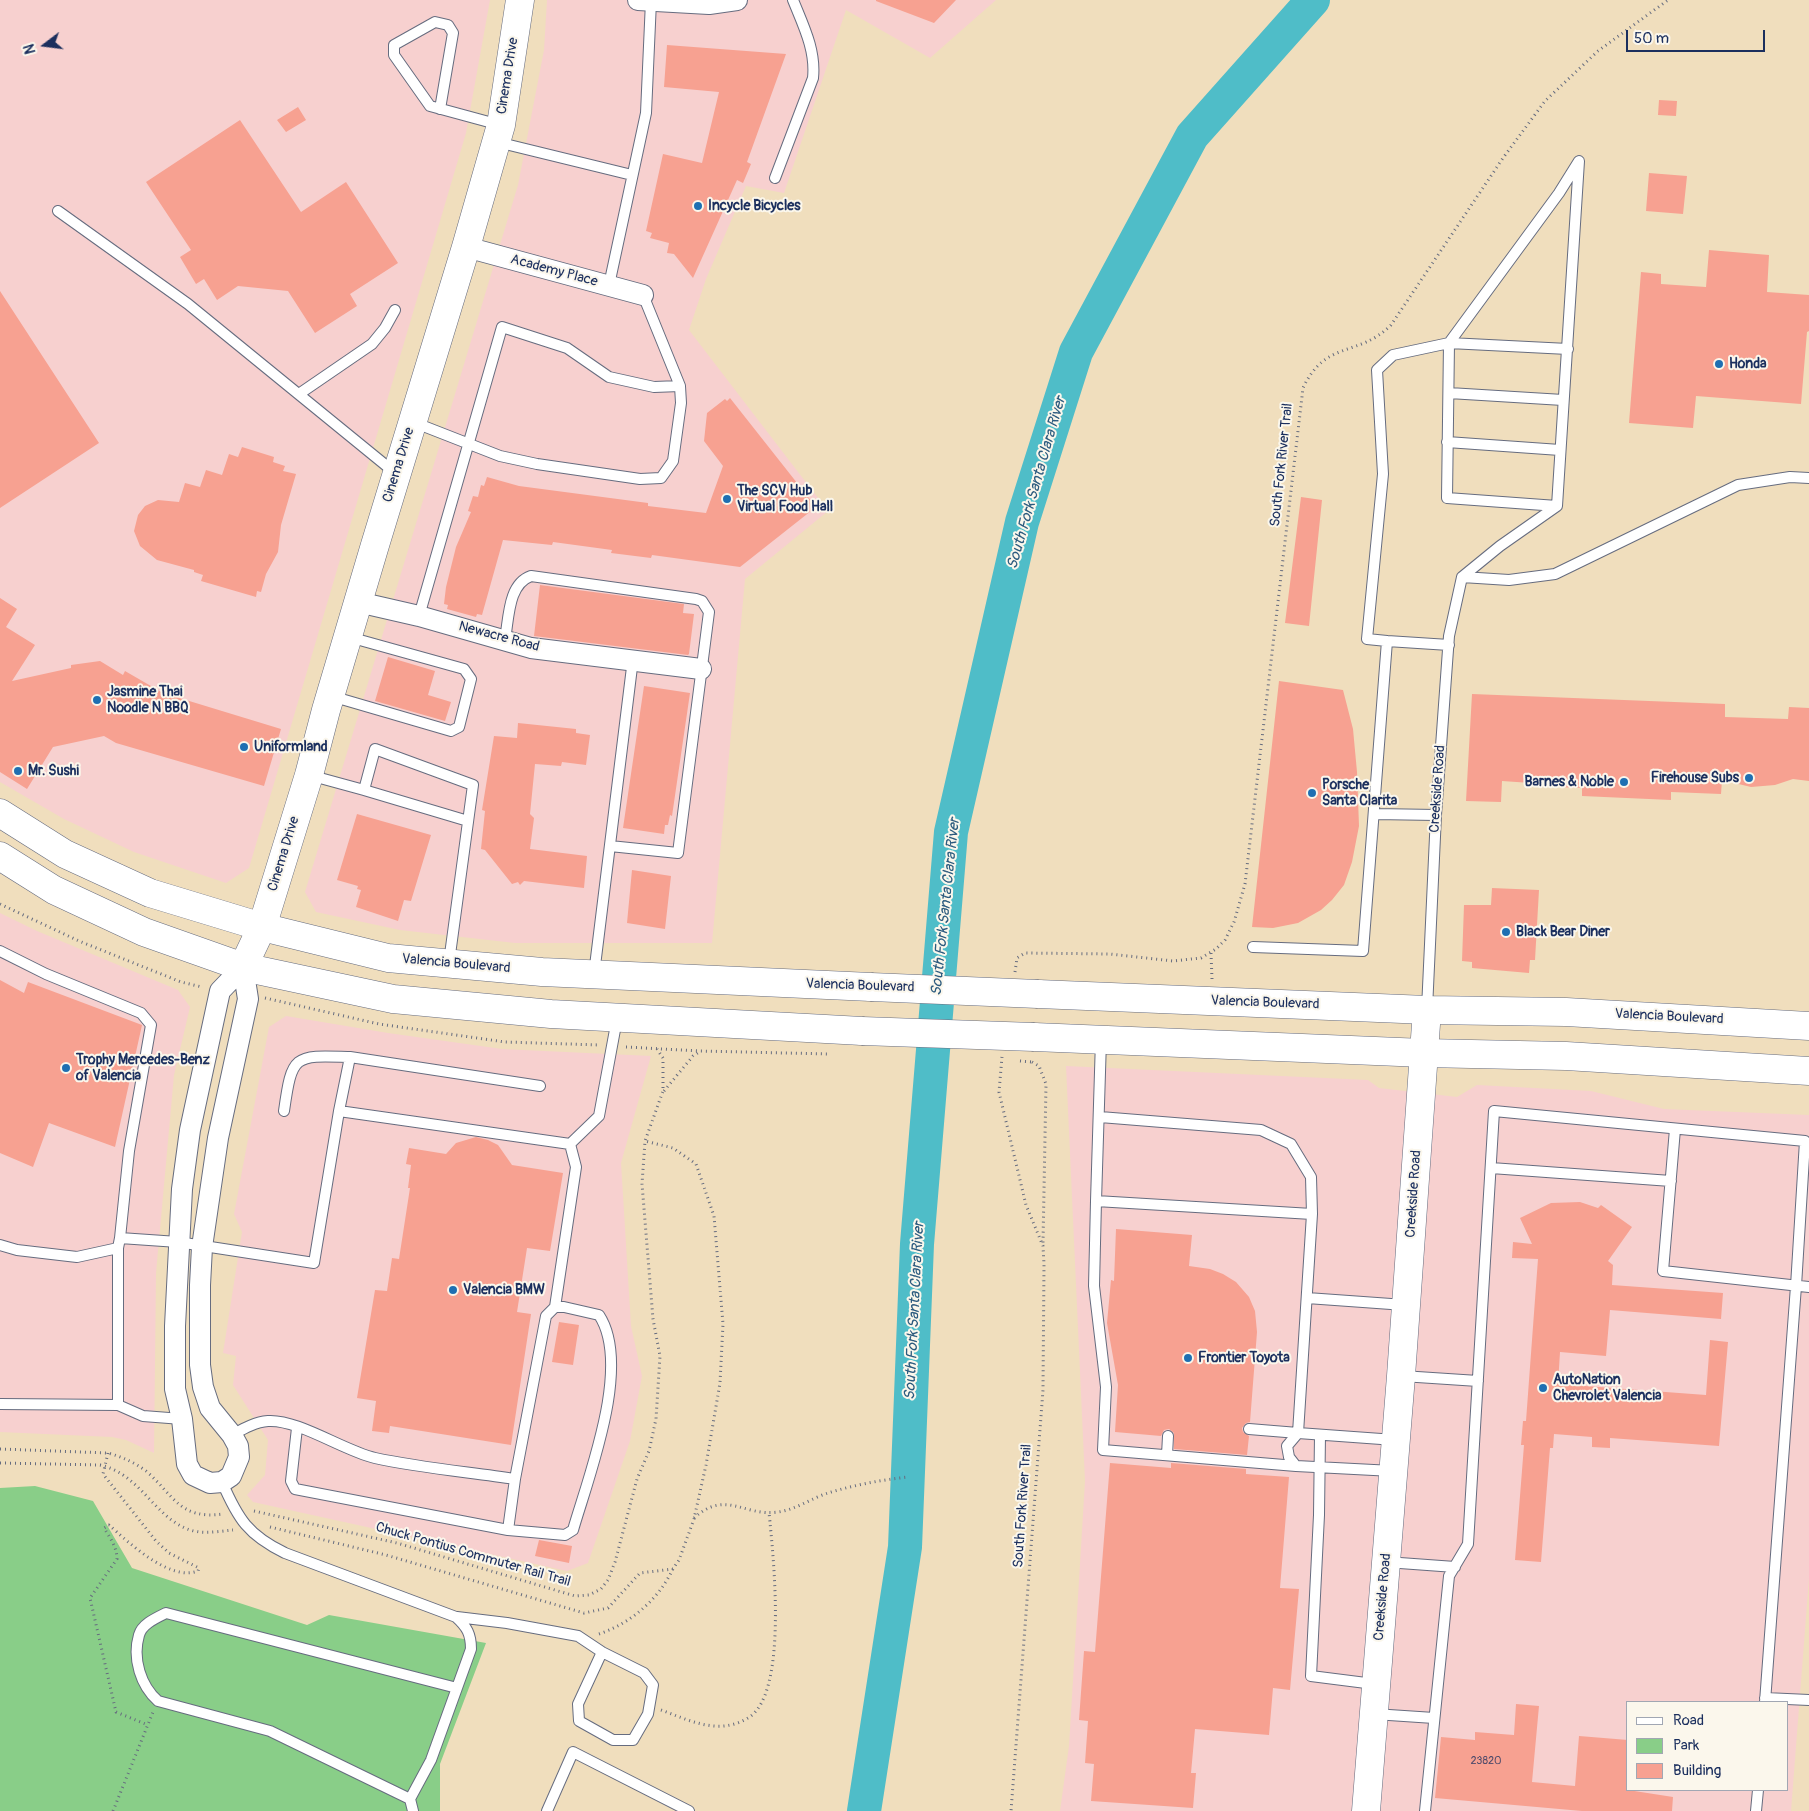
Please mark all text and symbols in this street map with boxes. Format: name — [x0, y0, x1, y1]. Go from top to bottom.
north arrow — [20, 20, 70, 70]
scale bar — [1629, 20, 1768, 52]
text: 50 m — [1634, 29, 1669, 48]
street label: Cinema Drive — [494, 36, 522, 116]
text: N — [21, 42, 39, 56]
place label: Incycle Bicycles — [708, 198, 800, 214]
marker: Incycle Bicycles — [692, 200, 704, 212]
street label: Academy Place — [509, 251, 599, 291]
place label: Honda — [1729, 356, 1767, 372]
marker: Honda — [1713, 358, 1725, 370]
water label: South Fork Santa Clara River — [1004, 395, 1070, 571]
street label: South Fork River Trail — [1267, 402, 1297, 528]
street label: Cinema Drive — [380, 425, 418, 505]
place label: The SCV Hub Virtual Food Hall — [737, 483, 833, 516]
marker: The SCV Hub Virtual Food Hall — [721, 493, 733, 505]
street label: Newacre Road — [457, 618, 541, 656]
place label: Jasmine Thai Noodle N BBQ — [107, 684, 189, 716]
marker: Jasmine Thai Noodle N BBQ — [91, 694, 103, 706]
place label: Uniformland — [254, 739, 328, 755]
marker: Uniformland — [238, 741, 250, 753]
street label: Creekside Road — [1427, 745, 1449, 833]
place label: Mr. Sushi — [28, 763, 79, 779]
marker: Mr. Sushi — [12, 765, 24, 777]
place label: Firehouse Subs — [1651, 770, 1739, 786]
marker: Firehouse Subs — [1743, 772, 1755, 784]
place label: Barnes & Noble — [1525, 774, 1614, 790]
marker: Barnes & Noble — [1618, 776, 1630, 788]
place label: Porsche Santa Clarita — [1322, 777, 1397, 810]
marker: Porsche Santa Clarita — [1306, 787, 1318, 799]
street label: Cinema Drive — [265, 814, 303, 894]
water label: South Fork Santa Clara River — [928, 817, 964, 997]
place label: Black Bear Diner — [1516, 924, 1610, 940]
marker: Black Bear Diner — [1500, 926, 1512, 938]
street label: Valencia Boulevard — [401, 951, 511, 977]
street label: Valencia Boulevard — [805, 976, 915, 996]
street label: Valencia Boulevard — [1210, 993, 1320, 1013]
street label: Valencia Boulevard — [1614, 1006, 1724, 1028]
place label: Trophy Mercedes-Benz of Valencia — [76, 1052, 210, 1084]
marker: Trophy Mercedes-Benz of Valencia — [60, 1062, 72, 1074]
street label: Creekside Road — [1403, 1150, 1425, 1238]
water label: South Fork Santa Clara River — [901, 1221, 929, 1401]
place label: Valencia BMW — [463, 1282, 545, 1298]
marker: Valencia BMW — [447, 1284, 459, 1296]
place label: Frontier Toyota — [1198, 1350, 1290, 1366]
marker: Frontier Toyota — [1182, 1352, 1194, 1364]
place label: AutoNation Chevrolet Valencia — [1553, 1372, 1661, 1404]
marker: AutoNation Chevrolet Valencia — [1537, 1382, 1549, 1394]
street label: South Fork River Trail — [1010, 1444, 1036, 1568]
street label: Chuck Pontius Commuter Rail Trail — [374, 1519, 572, 1591]
street label: Creekside Road — [1371, 1553, 1395, 1641]
legend — [1626, 1701, 1789, 1791]
text: Road — [1673, 1711, 1704, 1730]
text: Park — [1673, 1736, 1699, 1755]
house number: 23820 — [1470, 1754, 1502, 1768]
text: Building — [1673, 1761, 1721, 1780]

